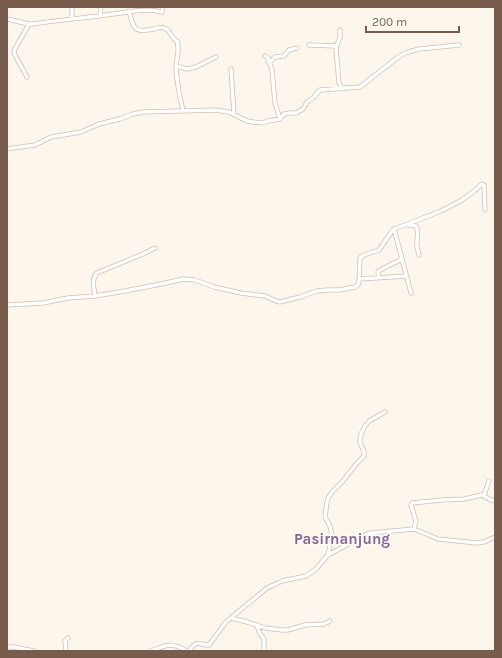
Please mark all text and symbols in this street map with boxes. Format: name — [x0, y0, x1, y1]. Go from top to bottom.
scale bar — [366, 8, 459, 34]
text: 200 m — [372, 15, 407, 29]
district label: Pasirnanjung — [294, 530, 390, 548]

